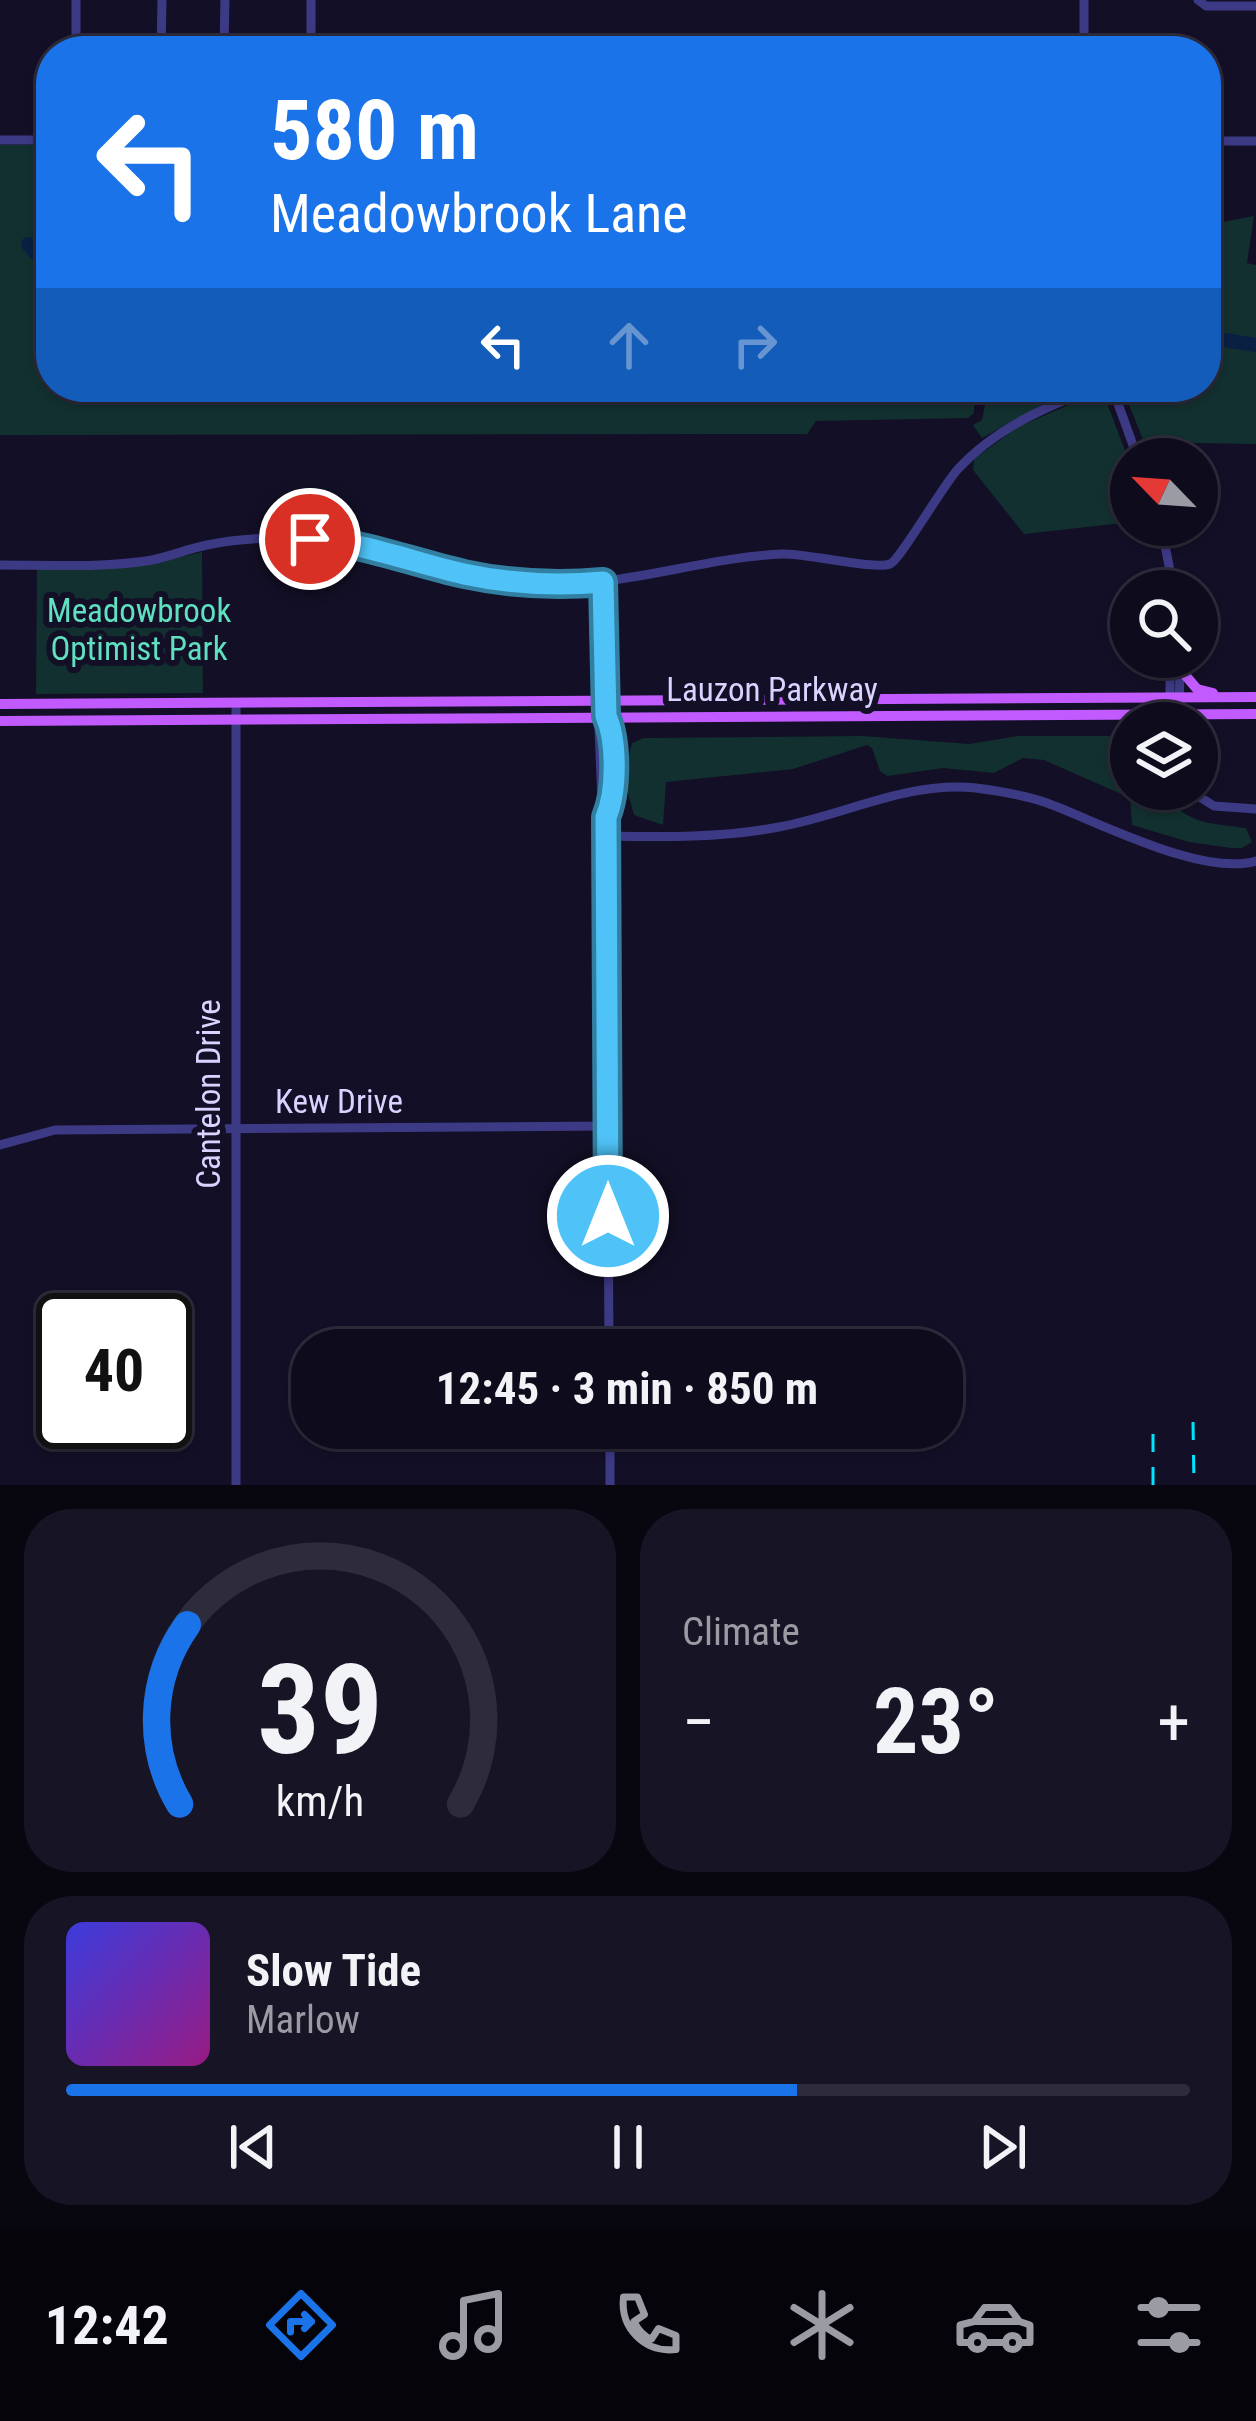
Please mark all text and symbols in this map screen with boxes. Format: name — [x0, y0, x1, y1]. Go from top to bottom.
text: 580 m — [270, 81, 479, 180]
icon: left — [72, 84, 228, 240]
text: Meadowbrook Lane — [270, 182, 687, 245]
icon: left — [470, 312, 536, 378]
icon: ahead — [596, 312, 662, 378]
icon: right — [722, 312, 788, 378]
north arrow — [1110, 438, 1218, 546]
map controls — [1110, 438, 1218, 810]
pin — [259, 488, 361, 590]
icon: arrive — [277, 506, 343, 572]
button: search — [1110, 570, 1218, 678]
park label: Meadowbrook Optimist Park — [47, 591, 231, 668]
street label: Lauzon Parkway — [666, 670, 878, 709]
button: layers — [1110, 702, 1218, 810]
street label: Cantelon Drive — [189, 999, 228, 1189]
street label: Kew Drive — [275, 1082, 403, 1121]
position arrow — [545, 1153, 671, 1279]
speed limit sign: 40 — [36, 1293, 192, 1449]
text: 12:45 · 3 min · 850 m — [436, 1362, 818, 1415]
text: Climate — [682, 1609, 800, 1655]
text: 39 — [257, 1637, 383, 1783]
text: 23° — [873, 1670, 999, 1775]
text: − — [682, 1684, 715, 1761]
text: + — [1157, 1684, 1190, 1761]
text: km/h — [276, 1775, 364, 1825]
text: Slow Tide — [246, 1944, 421, 1997]
text: Marlow — [246, 1997, 360, 2043]
icon: previous — [220, 2114, 286, 2180]
icon: pause — [595, 2114, 661, 2180]
icon: next — [970, 2114, 1036, 2180]
icon: directions — [259, 2283, 343, 2367]
icon: music — [432, 2283, 516, 2367]
icon: phone — [606, 2283, 690, 2367]
icon: climate — [780, 2283, 864, 2367]
icon: car — [953, 2283, 1037, 2367]
icon: filters — [1127, 2283, 1211, 2367]
text: 12:42 — [45, 2294, 169, 2357]

